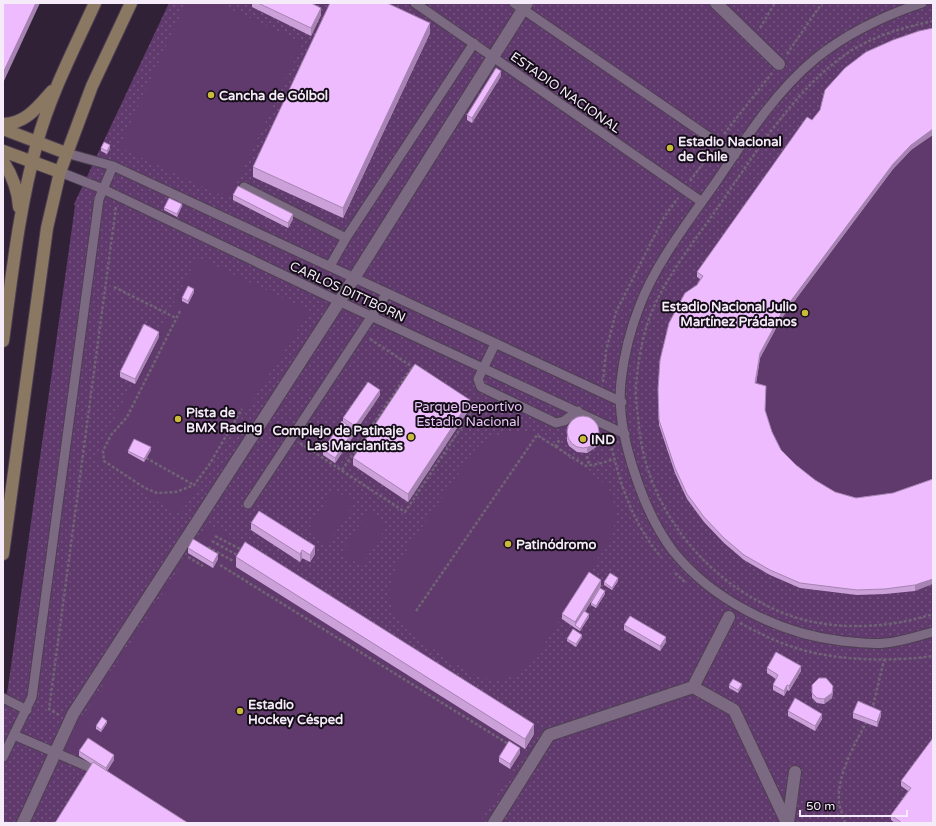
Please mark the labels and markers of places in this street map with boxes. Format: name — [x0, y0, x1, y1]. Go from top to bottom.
place label: Cancha de Gólbol — [219, 88, 328, 104]
marker: Cancha de Gólbol — [206, 90, 216, 100]
place label: Estadio Nacional de Chile — [678, 134, 782, 165]
marker: Estadio Nacional de Chile — [665, 143, 675, 153]
place label: Estadio Nacional Julio Martínez Prádanos — [662, 299, 797, 330]
marker: Estadio Nacional Julio Martínez Prádanos — [800, 308, 810, 318]
place label: Pista de BMX Racing — [186, 405, 263, 436]
marker: Pista de BMX Racing — [173, 414, 183, 424]
place label: Complejo de Patinaje Las Marcianitas — [272, 423, 404, 454]
marker: Complejo de Patinaje Las Marcianitas — [406, 432, 416, 442]
place label: IND — [591, 432, 615, 448]
marker: IND — [578, 434, 588, 444]
place label: Patinódromo — [516, 537, 596, 553]
marker: Patinódromo — [503, 539, 513, 549]
place label: Estadio Hockey Césped — [248, 697, 343, 728]
marker: Estadio Hockey Césped — [235, 706, 245, 716]

